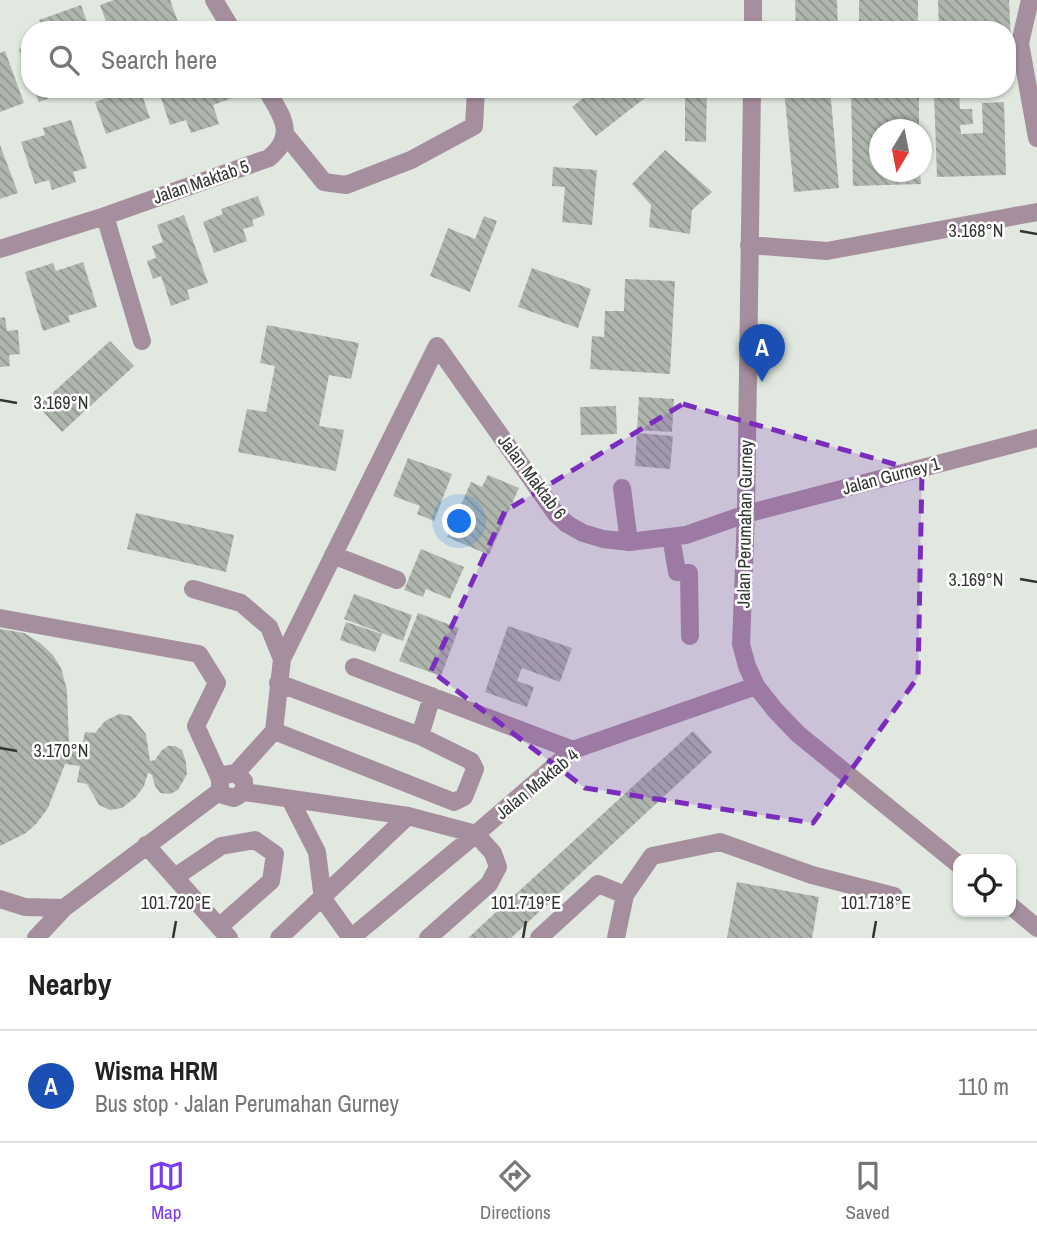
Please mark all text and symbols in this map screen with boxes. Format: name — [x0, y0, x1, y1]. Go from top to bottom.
search box — [21, 21, 1016, 98]
icon: search — [45, 41, 83, 79]
text: Search here — [101, 42, 217, 77]
north arrow — [869, 119, 932, 182]
street label: Jalan Maktab 5 — [149, 153, 252, 210]
text: 3.168°N — [949, 218, 1003, 243]
pin: A — [739, 324, 785, 382]
text: 3.169°N — [34, 390, 88, 415]
street label: Jalan Maktab 6 — [492, 429, 573, 524]
street label: Jalan Perumahan Gurney — [731, 439, 758, 608]
street label: Jalan Gurney 1 — [839, 450, 943, 501]
your location — [442, 504, 476, 538]
text: 3.169°N — [949, 567, 1003, 592]
text: 3.170°N — [34, 738, 88, 763]
street label: Jalan Maktab 4 — [490, 742, 583, 825]
map controls — [953, 854, 1016, 917]
button: locate — [953, 854, 1016, 917]
text: 101.720°E — [141, 890, 211, 915]
text: 101.719°E — [491, 890, 561, 915]
text: 101.718°E — [841, 890, 911, 915]
text: Nearby — [28, 964, 111, 1004]
text: Wisma HRM — [95, 1053, 218, 1088]
text: A — [44, 1071, 58, 1102]
text: 110 m — [958, 1071, 1009, 1102]
text: Bus stop · Jalan Perumahan Gurney — [95, 1088, 399, 1119]
tab: Map — [147, 1157, 185, 1225]
tab: Directions — [480, 1157, 551, 1225]
tab: Saved — [846, 1157, 890, 1225]

